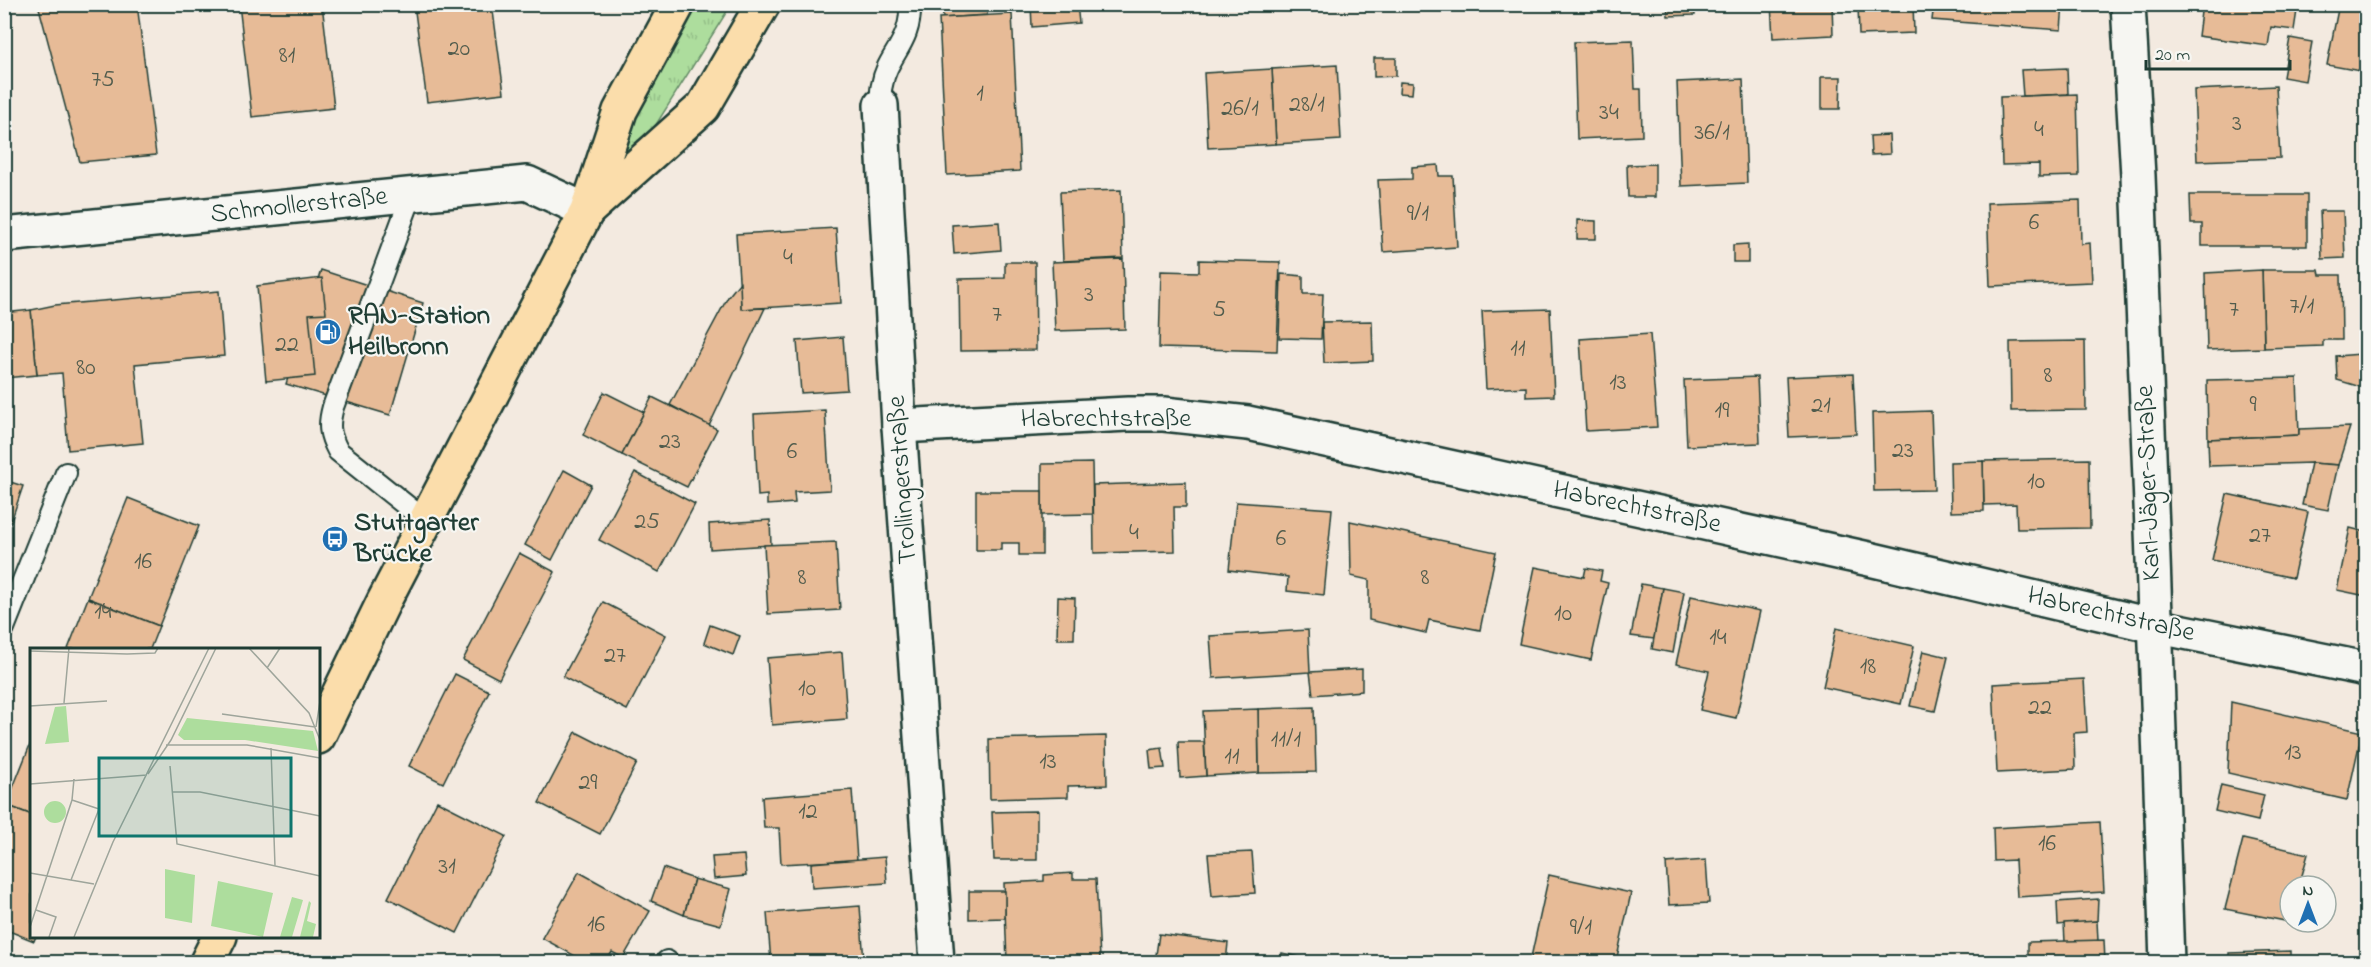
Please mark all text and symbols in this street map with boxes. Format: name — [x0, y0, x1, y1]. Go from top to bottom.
house number: 20 — [448, 32, 470, 67]
scale bar — [2146, 33, 2290, 71]
house number: 81 — [279, 39, 296, 74]
text: 20 m — [2155, 43, 2190, 69]
house number: 75 — [91, 63, 115, 98]
house number: 1 — [976, 77, 984, 112]
house number: 28/1 — [1289, 88, 1325, 123]
house number: 26/1 — [1221, 92, 1259, 127]
house number: 34 — [1599, 96, 1619, 131]
house number: 3 — [2232, 107, 2242, 142]
house number: 4 — [2034, 113, 2044, 148]
house number: 36/1 — [1694, 116, 1730, 151]
street label: Schmollerstraße — [209, 177, 390, 235]
house number: 9/1 — [1407, 197, 1430, 232]
house number: 6 — [2029, 206, 2040, 241]
house number: 4 — [783, 241, 793, 276]
house number: 3 — [1084, 278, 1094, 313]
house number: 7/1 — [2290, 290, 2315, 325]
house number: 5 — [1212, 293, 1226, 328]
house number: 7 — [2229, 293, 2239, 328]
place label: RAN-Station Heilbronn — [348, 297, 490, 367]
house number: 7 — [992, 298, 1002, 333]
fuel station icon: RAN-Station Heilbronn — [313, 317, 343, 347]
house number: 22 — [275, 328, 299, 363]
house number: 11 — [1510, 332, 1526, 367]
house number: 80 — [76, 351, 96, 386]
house number: 8 — [2044, 359, 2053, 394]
house number: 13 — [1609, 366, 1627, 401]
street label: Karl-Jäger-Straße — [2126, 384, 2172, 582]
house number: 9 — [2249, 388, 2257, 423]
house number: 21 — [1811, 389, 1831, 424]
street label: Trollingerstraße — [878, 393, 928, 566]
house number: 19 — [1715, 394, 1730, 429]
street label: Habrechtstraße — [1021, 400, 1192, 439]
house number: 23 — [659, 425, 681, 460]
house number: 23 — [1892, 434, 1914, 469]
house number: 6 — [787, 435, 798, 470]
house number: 10 — [2027, 465, 2045, 500]
street label: Habrechtstraße — [1549, 471, 1725, 545]
place label: Stuttgarter Brücke — [352, 504, 479, 574]
house number: 25 — [634, 505, 660, 540]
house number: 4 — [1129, 516, 1139, 551]
house number: 27 — [2249, 519, 2271, 554]
house number: 6 — [1276, 522, 1287, 557]
bus stop icon: Stuttgarter Brücke — [320, 524, 350, 554]
house number: 16 — [134, 545, 153, 580]
house number: 8 — [798, 561, 807, 596]
house number: 8 — [1421, 561, 1430, 596]
street label: Habrechtstraße — [2023, 577, 2200, 653]
house number: 14 — [94, 595, 112, 630]
house number: 10 — [1554, 597, 1572, 632]
house number: 14 — [1709, 621, 1727, 656]
house number: 27 — [604, 639, 626, 674]
inset map — [30, 648, 320, 937]
house number: 18 — [1860, 650, 1876, 685]
house number: 10 — [798, 672, 816, 707]
house number: 22 — [2028, 691, 2052, 726]
house number: 11/1 — [1271, 723, 1302, 758]
house number: 13 — [2284, 736, 2302, 771]
house number: 11 — [1224, 740, 1240, 775]
house number: 13 — [1039, 745, 1057, 780]
house number: 29 — [578, 766, 598, 801]
house number: 12 — [798, 795, 818, 830]
house number: 16 — [2038, 827, 2057, 862]
house number: 31 — [438, 850, 456, 885]
north arrow — [2278, 874, 2338, 934]
text: N — [2303, 879, 2314, 903]
house number: 16 — [587, 908, 606, 943]
house number: 9/1 — [1570, 911, 1593, 946]

